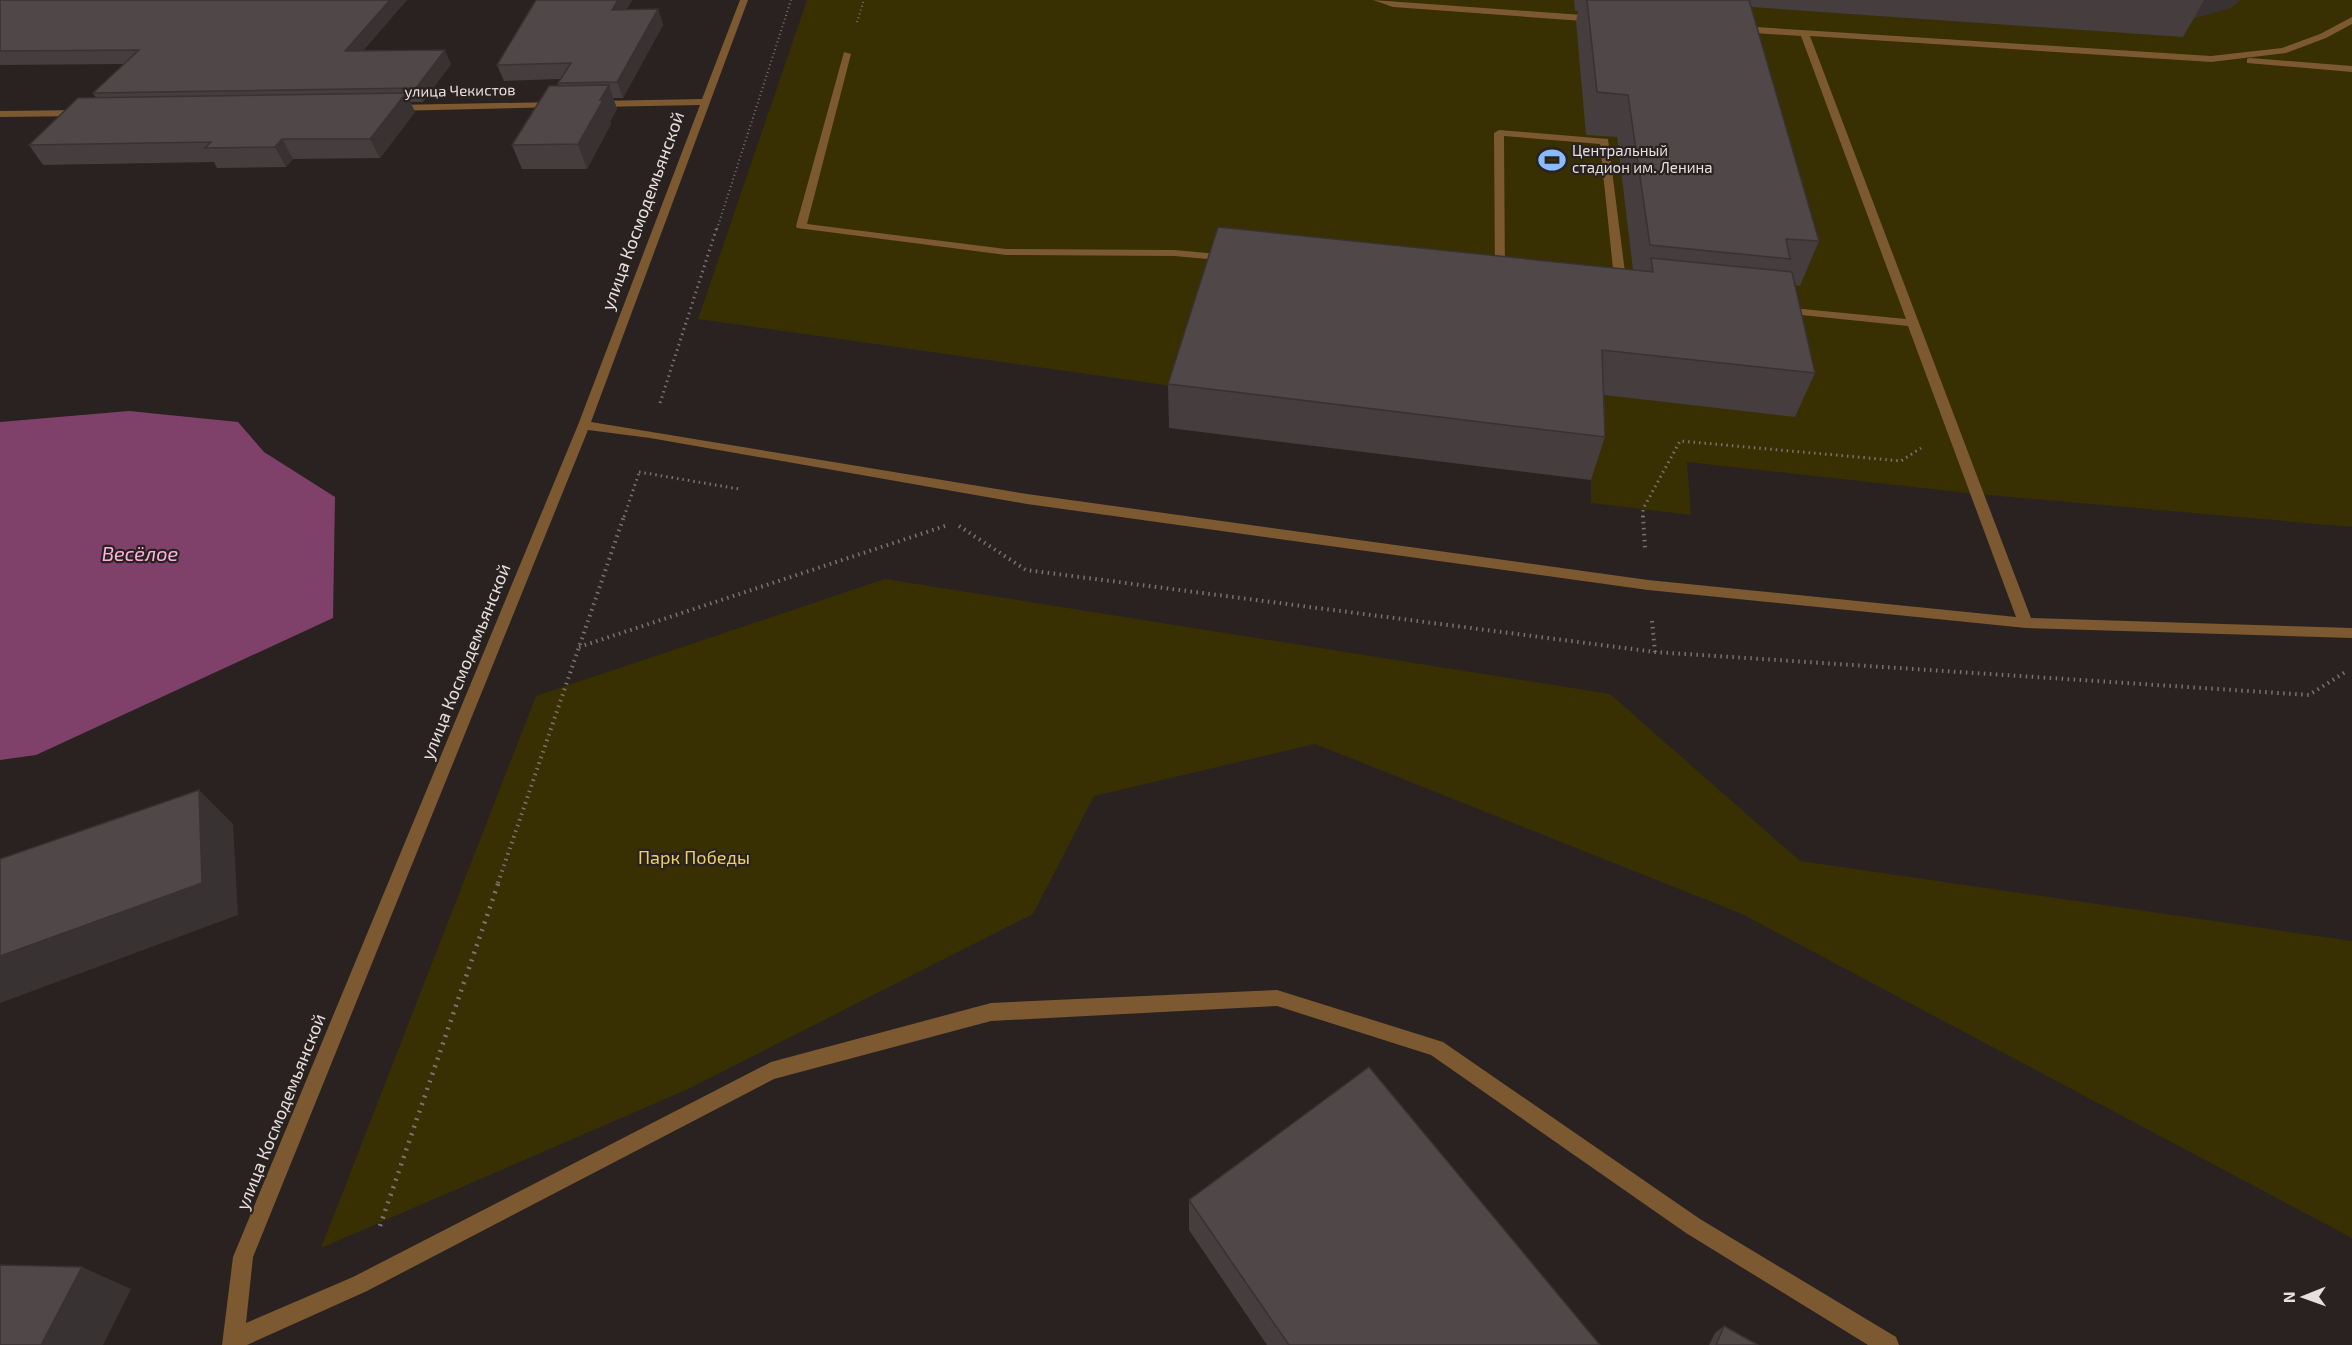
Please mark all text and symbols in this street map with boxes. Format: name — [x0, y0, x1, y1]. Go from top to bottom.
street label: улица Чекистов — [404, 80, 516, 101]
street label: улица Космодемьянской — [596, 108, 688, 313]
place label: Центральный стадион им. Ленина — [1572, 141, 1712, 176]
sports icon: Центральный стадион им. Ленина — [1537, 145, 1567, 175]
water label: Весёлое — [102, 541, 179, 565]
street label: улица Космодемьянской — [416, 560, 515, 763]
park label: Парк Победы — [638, 846, 750, 868]
street label: улица Космодемьянской — [231, 1010, 330, 1213]
north arrow — [2274, 1267, 2334, 1327]
text: N — [2279, 1291, 2298, 1303]

